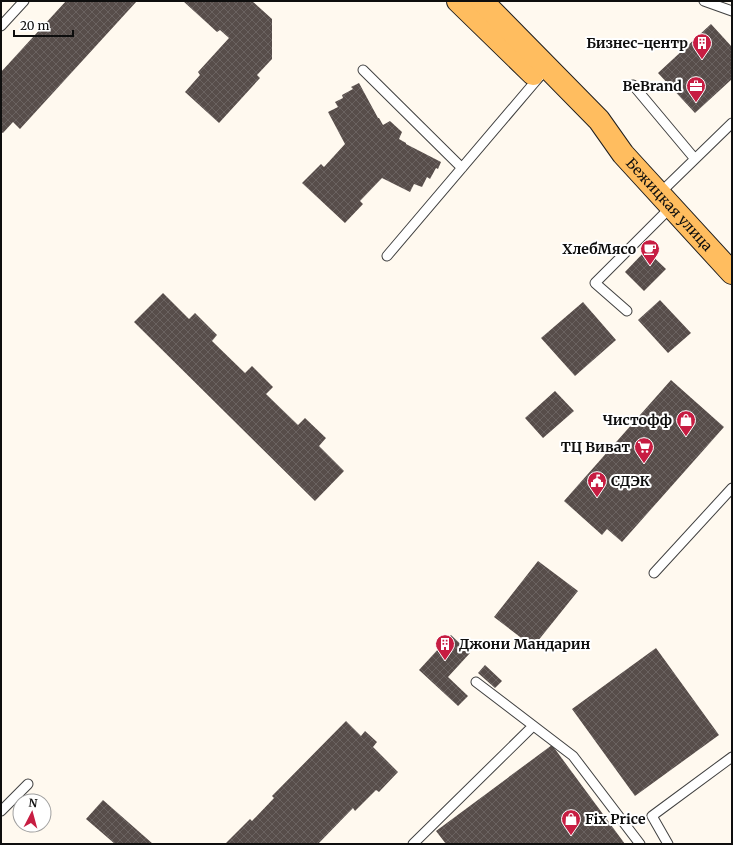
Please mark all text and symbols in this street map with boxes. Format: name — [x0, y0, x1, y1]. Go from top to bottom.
scale bar — [14, 12, 73, 38]
text: 20 m — [20, 18, 49, 33]
building icon: Бизнес-центр — [691, 32, 713, 60]
place label: Бизнес-центр — [586, 34, 688, 52]
office icon: BeBrand — [685, 75, 707, 103]
place label: BeBrand — [623, 77, 682, 95]
street label: Бежицкая улица — [622, 154, 717, 255]
cafe icon: ХлебМясо — [639, 238, 661, 266]
place label: ХлебМясо — [562, 240, 636, 258]
shop icon: Чистофф — [675, 409, 697, 437]
place label: Чистофф — [603, 411, 672, 429]
supermarket icon: ТЦ Виват — [633, 436, 655, 464]
place label: ТЦ Виват — [561, 438, 630, 456]
public building icon: СДЭК — [586, 470, 608, 498]
place label: СДЭК — [611, 472, 651, 490]
building icon: Джони Мандарин — [434, 633, 456, 661]
place label: Джони Мандарин — [459, 635, 591, 653]
north arrow — [12, 793, 52, 833]
text: N — [28, 796, 38, 811]
shop icon: Fix Price — [560, 808, 582, 836]
place label: Fix Price — [585, 810, 646, 828]

